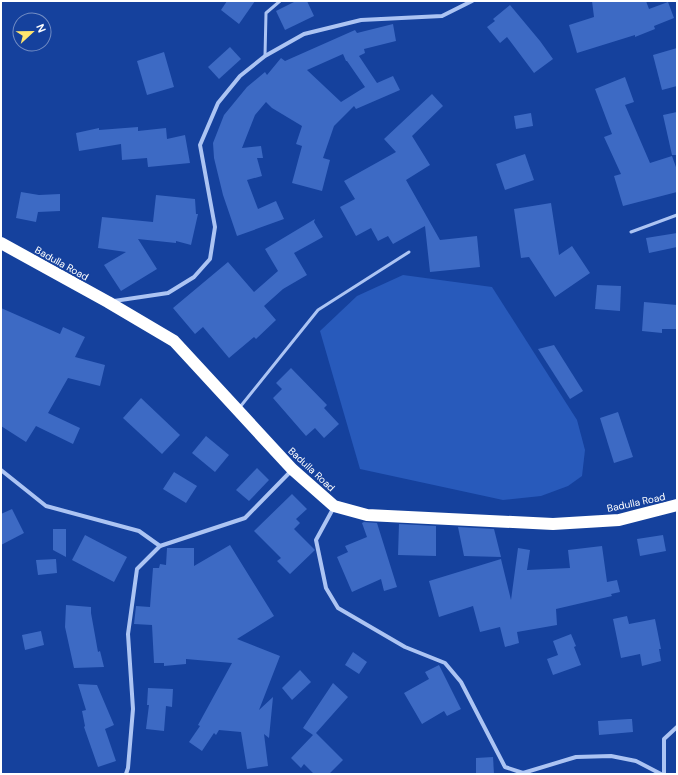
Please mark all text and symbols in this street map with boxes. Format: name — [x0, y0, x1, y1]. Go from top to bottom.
north arrow — [12, 12, 52, 52]
text: N — [33, 22, 49, 35]
street label: Badulla Road — [33, 243, 91, 283]
street label: Badulla Road — [286, 444, 338, 494]
street label: Badulla Road — [606, 490, 666, 515]

